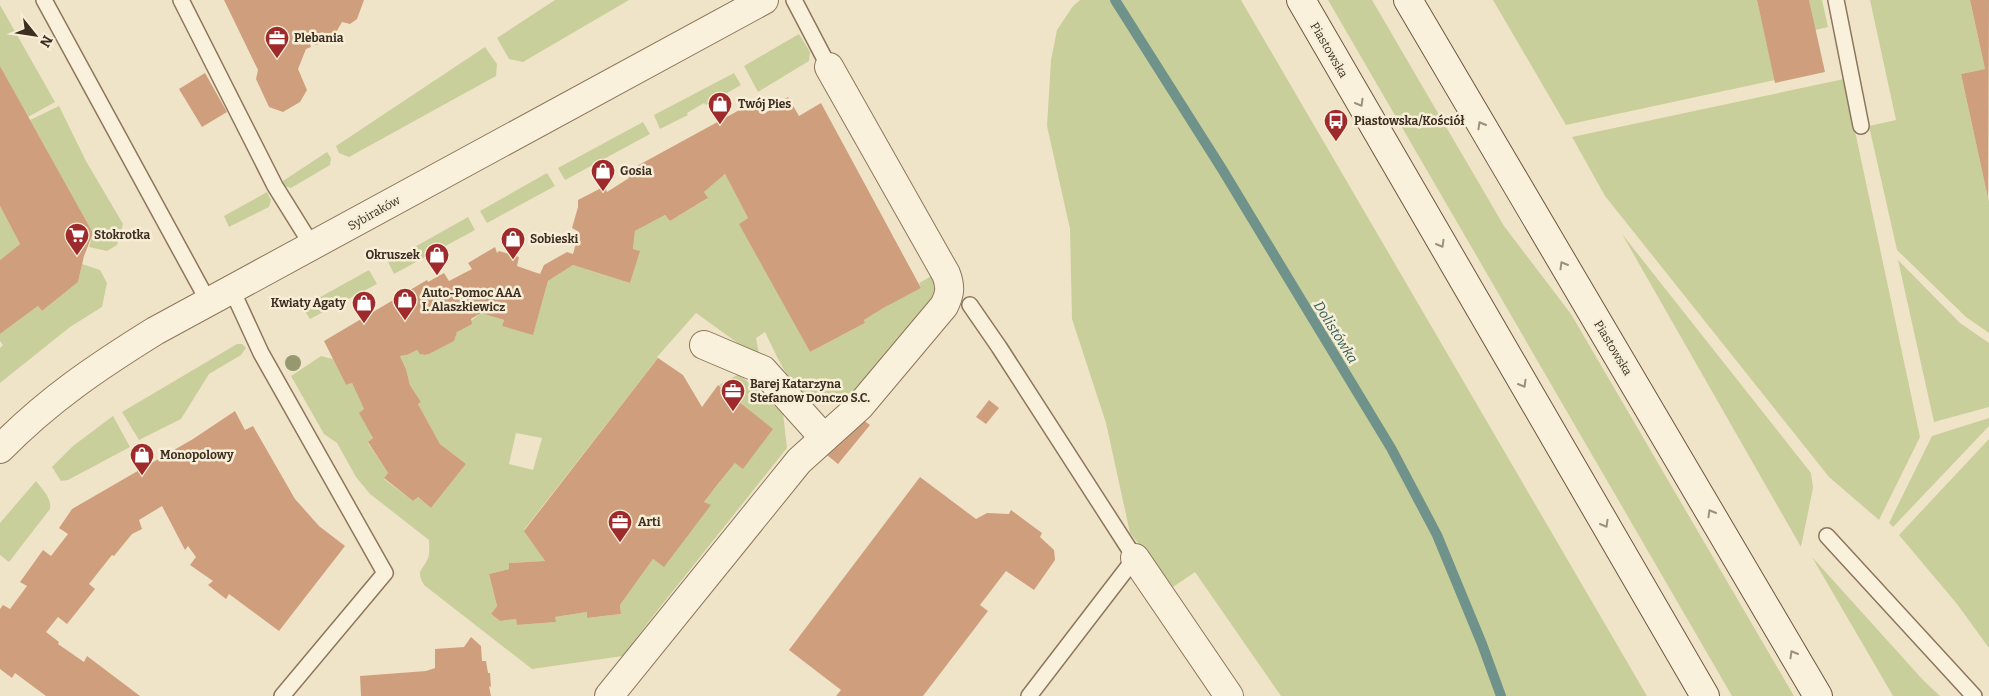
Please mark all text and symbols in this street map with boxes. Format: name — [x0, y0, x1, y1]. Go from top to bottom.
north arrow — [10, 10, 60, 60]
street label: Piastowska — [1308, 20, 1351, 81]
office icon: Plebania — [264, 25, 290, 59]
place label: Plebania — [294, 31, 344, 45]
text: N — [36, 32, 56, 50]
shop icon: Twój Pies — [707, 91, 733, 125]
place label: Twój Pies — [738, 97, 791, 112]
one-way arrow — [1353, 98, 1363, 107]
bus stop icon: Piastowska/Kościół — [1323, 108, 1349, 142]
place label: Piastowska/Kościół — [1354, 114, 1465, 128]
one-way arrow — [1478, 122, 1488, 131]
shop icon: Gosia — [590, 158, 616, 192]
place label: Gosia — [620, 164, 652, 178]
street label: Sybiraków — [345, 193, 403, 233]
supermarket icon: Stokrotka — [64, 222, 90, 256]
shop icon: Sobieski — [500, 226, 526, 260]
place label: Stokrotka — [94, 228, 150, 242]
place label: Sobieski — [530, 232, 578, 246]
one-way arrow — [1435, 238, 1445, 247]
shop icon: Okruszek — [424, 242, 450, 276]
place label: Okruszek — [365, 248, 421, 262]
one-way arrow — [1560, 262, 1570, 271]
place label: Auto-Pomoc AAA I. Alaszkiewicz — [422, 286, 522, 314]
shop icon: Auto-Pomoc AAA I. Alaszkiewicz — [392, 287, 418, 321]
shop icon: Kwiaty Agaty — [351, 290, 377, 324]
place label: Kwiaty Agaty — [271, 296, 346, 310]
water label: Dolistówka — [1310, 298, 1361, 367]
street label: Piastowska — [1591, 318, 1635, 378]
place label: Barej Katarzyna Stefanow Donczo S.C. — [750, 377, 870, 405]
office icon: Barej Katarzyna Stefanow Donczo S.C. — [720, 378, 746, 412]
one-way arrow — [1517, 379, 1527, 388]
shop icon: Monopolowy — [129, 442, 155, 476]
place label: Monopolowy — [160, 448, 234, 462]
office icon: Arti — [607, 509, 633, 543]
one-way arrow — [1708, 510, 1718, 519]
place label: Arti — [638, 515, 661, 529]
one-way arrow — [1598, 519, 1608, 528]
one-way arrow — [1789, 650, 1799, 659]

